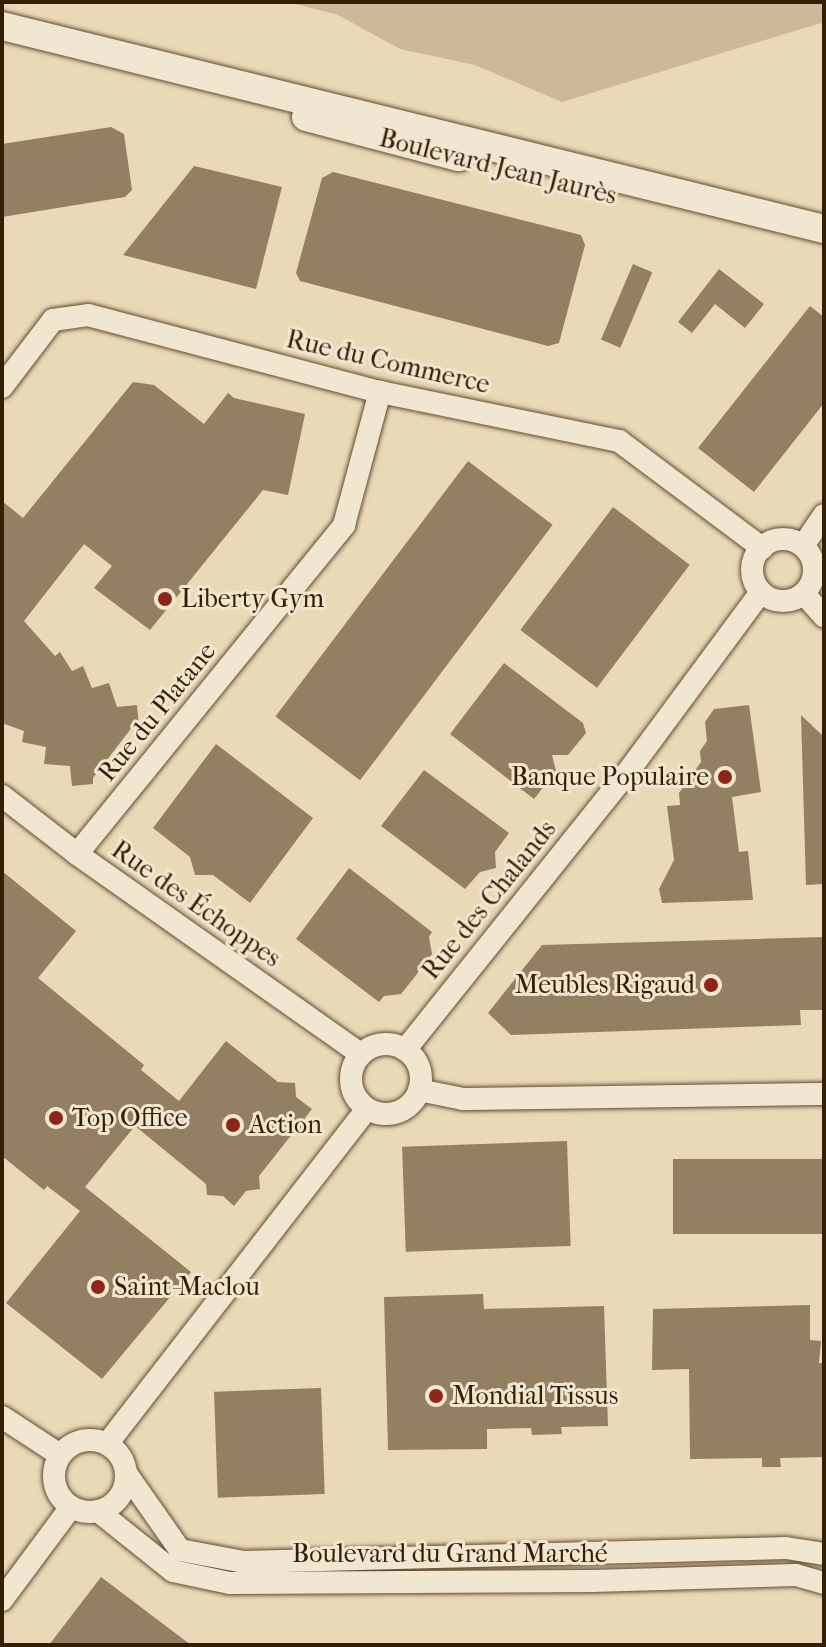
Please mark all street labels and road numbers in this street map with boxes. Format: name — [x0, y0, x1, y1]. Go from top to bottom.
street label: Boulevard Jean Jaurès — [376, 122, 620, 212]
street label: Rue du Commerce — [283, 323, 493, 401]
street label: Rue du Platane — [91, 636, 223, 788]
street label: Rue des Chalands — [415, 814, 563, 986]
street label: Rue des Échoppes — [105, 834, 287, 974]
street label: Boulevard du Grand Marché — [292, 1538, 608, 1570]

